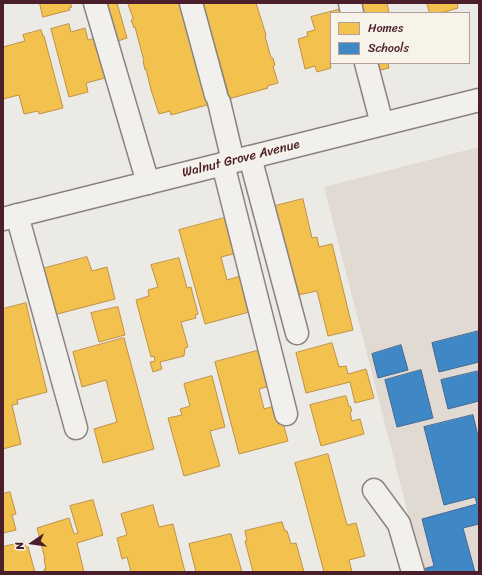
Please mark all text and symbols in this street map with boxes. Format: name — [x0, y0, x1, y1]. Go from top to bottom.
legend — [330, 12, 470, 64]
text: Homes — [368, 17, 404, 39]
text: Schools — [368, 37, 409, 59]
street label: Walnut Grove Avenue — [181, 137, 301, 181]
north arrow — [12, 523, 52, 563]
text: N — [10, 540, 30, 552]

